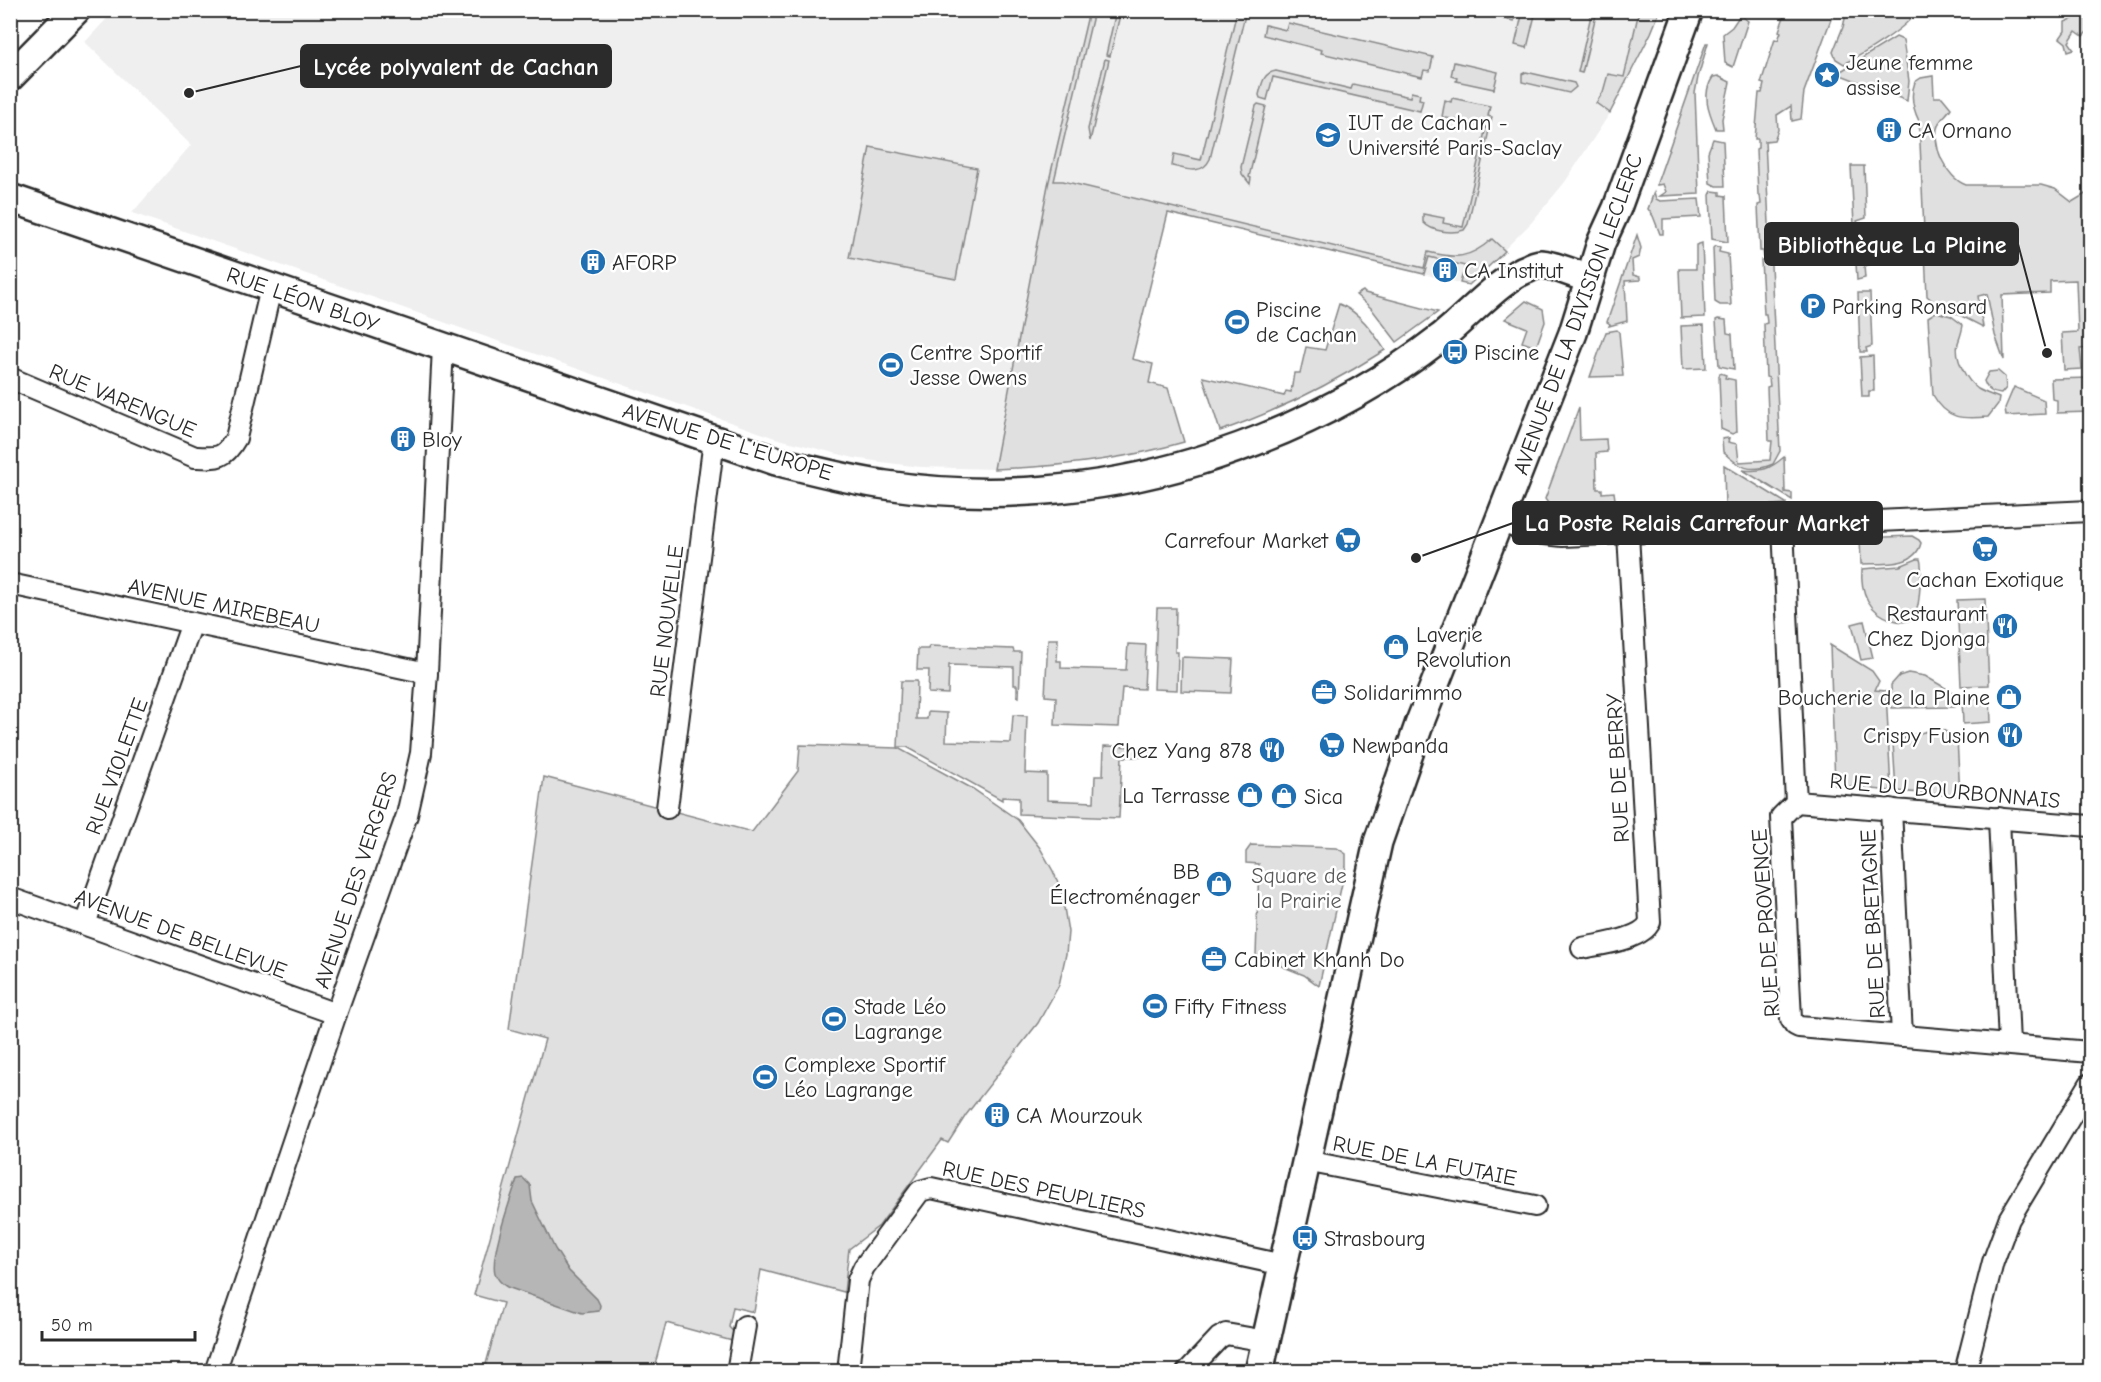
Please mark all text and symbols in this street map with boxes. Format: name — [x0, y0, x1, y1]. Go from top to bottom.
callout: Lycée polyvalent de Cachan — [301, 45, 611, 87]
place label: Jeune femme assise — [1846, 50, 1973, 101]
text: Lycée polyvalent de Cachan — [313, 53, 599, 81]
place icon: Jeune femme assise — [1812, 60, 1842, 90]
place label: IUT de Cachan - Université Paris-Saclay — [1348, 110, 1562, 161]
building icon: CA Ornano — [1874, 115, 1904, 145]
place label: CA Ornano — [1908, 118, 2012, 144]
school or university icon: IUT de Cachan - Université Paris-Saclay — [1313, 120, 1343, 150]
street label: AVENUE DE LA DIVISION LECLERC — [1508, 150, 1648, 478]
callout: Bibliothèque La Plaine — [1765, 223, 2018, 265]
text: Bibliothèque La Plaine — [1777, 231, 2007, 259]
building icon: AFORP — [578, 247, 608, 277]
place label: AFORP — [612, 250, 677, 276]
building icon: CA Institut — [1430, 255, 1460, 285]
place label: CA Institut — [1464, 258, 1563, 284]
street label: RUE LÉON BLOY — [223, 262, 382, 338]
parking icon: Parking Ronsard — [1798, 291, 1828, 321]
place label: Parking Ronsard — [1832, 294, 1987, 320]
place label: Piscine de Cachan — [1256, 297, 1357, 348]
sports icon: Piscine de Cachan — [1222, 307, 1252, 337]
bus stop icon: Piscine — [1440, 337, 1470, 367]
place label: Centre Sportif Jesse Owens — [910, 340, 1043, 391]
place label: Piscine — [1474, 340, 1539, 366]
sports icon: Centre Sportif Jesse Owens — [876, 350, 906, 380]
street label: RUE VARENGUE — [45, 358, 200, 444]
street label: AVENUE DE L'EUROPE — [620, 398, 836, 486]
building icon: Bloy — [388, 424, 418, 454]
place label: Bloy — [422, 427, 462, 453]
callout: La Poste Relais Carrefour Market — [1513, 502, 1882, 544]
text: La Poste Relais Carrefour Market — [1525, 509, 1870, 537]
supermarket icon: Carrefour Market — [1333, 525, 1363, 555]
place label: Carrefour Market — [1164, 528, 1329, 554]
supermarket icon: Cachan Exotique — [1970, 534, 2000, 564]
street label: RUE NOUVELLE — [645, 544, 689, 699]
place label: Cachan Exotique — [1906, 567, 2064, 593]
street label: AVENUE MIREBEAU — [125, 573, 322, 639]
place label: Restaurant Chez Djonga — [1867, 601, 1987, 652]
restaurant icon: Restaurant Chez Djonga — [1990, 611, 2020, 641]
place label: Laverie Revolution — [1416, 622, 1511, 673]
shop icon: Laverie Revolution — [1381, 632, 1411, 662]
office icon: Solidarimmo — [1309, 677, 1339, 707]
place label: Solidarimmo — [1344, 680, 1462, 706]
shop icon: Boucherie de la Plaine — [1994, 682, 2024, 712]
place label: Boucherie de la Plaine — [1778, 685, 1990, 711]
street label: RUE DE BERRY — [1601, 693, 1635, 843]
street label: RUE VIOLETTE — [80, 694, 154, 838]
restaurant icon: Crispy Fusion — [1995, 720, 2025, 750]
place label: Crispy Fusion — [1863, 723, 1990, 749]
supermarket icon: Newpanda — [1317, 730, 1347, 760]
place label: Newpanda — [1352, 733, 1449, 759]
restaurant icon: Chez Yang 878 — [1257, 735, 1287, 765]
place label: Chez Yang 878 — [1112, 738, 1252, 764]
street label: RUE DU BOURBONNAIS — [1828, 768, 2061, 814]
street label: AVENUE DES VERGERS — [309, 769, 403, 992]
shop icon: La Terrasse — [1235, 780, 1265, 810]
shop icon: Sica — [1269, 781, 1299, 811]
place label: La Terrasse — [1122, 783, 1230, 809]
place label: Sica — [1304, 784, 1343, 810]
street label: RUE DE PROVENCE — [1746, 828, 1786, 1018]
street label: RUE DE BRETAGNE — [1855, 829, 1891, 1019]
place label: BB Électroménager — [1050, 859, 1200, 910]
park label: Square de la Prairie — [1251, 863, 1347, 914]
shop icon: BB Électroménager — [1204, 869, 1234, 899]
street label: AVENUE DE BELLEVUE — [71, 883, 290, 984]
office icon: Cabinet Khanh Do — [1199, 944, 1229, 974]
place label: Cabinet Khanh Do — [1234, 947, 1405, 973]
sports icon: Fifty Fitness — [1140, 991, 1170, 1021]
place label: Stade Léo Lagrange — [854, 994, 946, 1045]
place label: Fifty Fitness — [1174, 994, 1287, 1020]
sports icon: Stade Léo Lagrange — [819, 1004, 849, 1034]
place label: Complexe Sportif Léo Lagrange — [784, 1052, 947, 1103]
sports icon: Complexe Sportif Léo Lagrange — [750, 1062, 780, 1092]
building icon: CA Mourzouk — [982, 1100, 1012, 1130]
place label: CA Mourzouk — [1016, 1103, 1143, 1129]
street label: RUE DE LA FUTAIE — [1331, 1130, 1519, 1192]
street label: RUE DES PEUPLIERS — [940, 1156, 1148, 1224]
bus stop icon: Strasbourg — [1290, 1223, 1320, 1253]
place label: Strasbourg — [1324, 1226, 1426, 1252]
scale bar — [42, 1304, 195, 1342]
text: 50 m — [51, 1315, 93, 1336]

